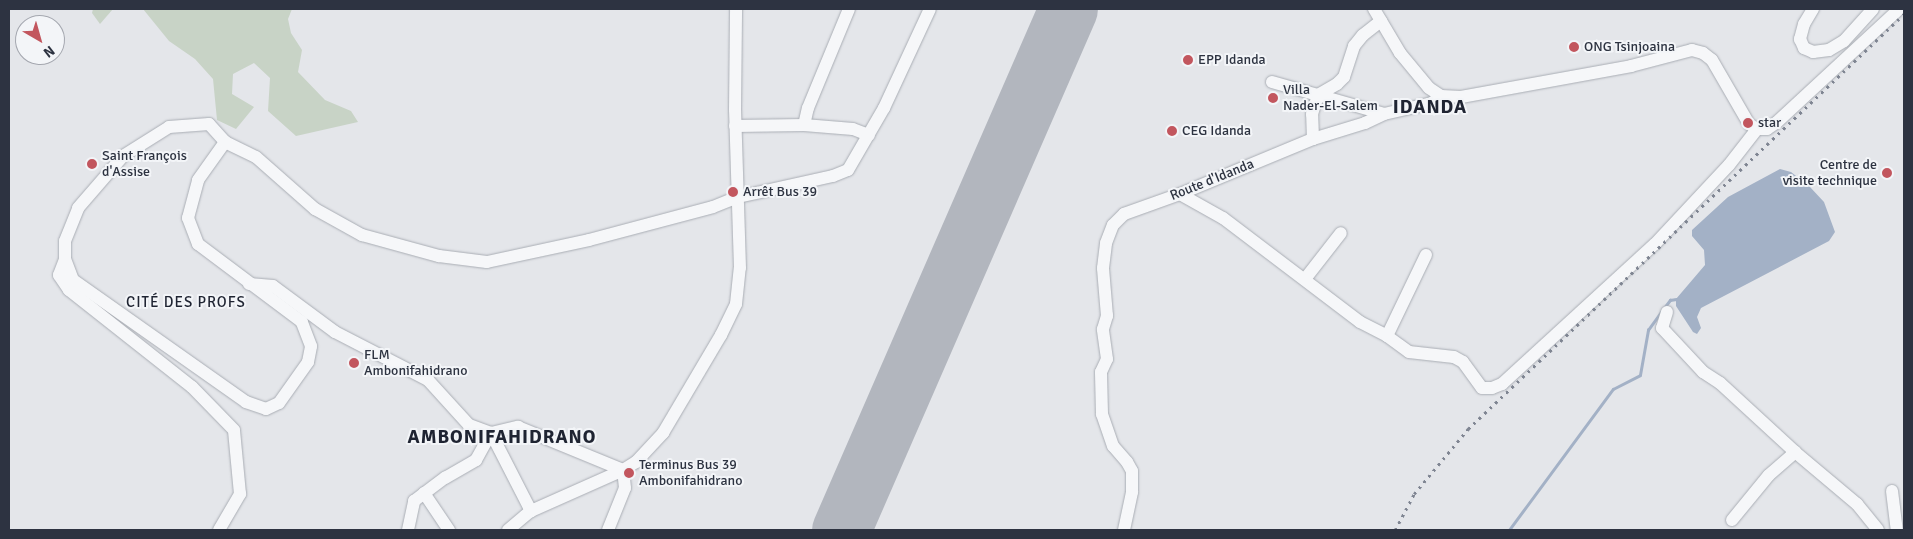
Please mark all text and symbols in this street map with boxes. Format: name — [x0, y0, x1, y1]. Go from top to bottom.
north arrow — [15, 15, 65, 65]
place label: ONG Tsinjoaina — [1584, 39, 1675, 55]
marker: ONG Tsinjoaina — [1568, 41, 1580, 53]
text: N — [40, 42, 58, 61]
place label: EPP Idanda — [1198, 52, 1266, 68]
marker: EPP Idanda — [1182, 54, 1194, 66]
place label: Villa Nader-El-Salem — [1283, 82, 1378, 114]
marker: Villa Nader-El-Salem — [1267, 92, 1279, 104]
district label: IDANDA — [1392, 97, 1468, 119]
place label: star — [1758, 115, 1781, 131]
marker: star — [1742, 117, 1754, 129]
place label: CEG Idanda — [1182, 123, 1251, 139]
marker: CEG Idanda — [1166, 125, 1178, 137]
place label: Saint François d'Assise — [102, 148, 187, 180]
street label: Route d'Idanda — [1168, 156, 1256, 204]
place label: Centre de visite technique — [1783, 157, 1877, 190]
marker: Saint François d'Assise — [86, 158, 98, 170]
marker: Centre de visite technique — [1881, 167, 1893, 179]
place label: Arrêt Bus 39 — [743, 184, 817, 200]
marker: Arrêt Bus 39 — [727, 186, 739, 198]
district label: CITÉ DES PROFS — [124, 294, 248, 312]
place label: FLM Ambonifahidrano — [364, 347, 467, 380]
marker: FLM Ambonifahidrano — [348, 357, 360, 369]
district label: AMBONIFAHIDRANO — [406, 427, 598, 449]
place label: Terminus Bus 39 Ambonifahidrano — [639, 457, 742, 490]
marker: Terminus Bus 39 Ambonifahidrano — [623, 467, 635, 479]

